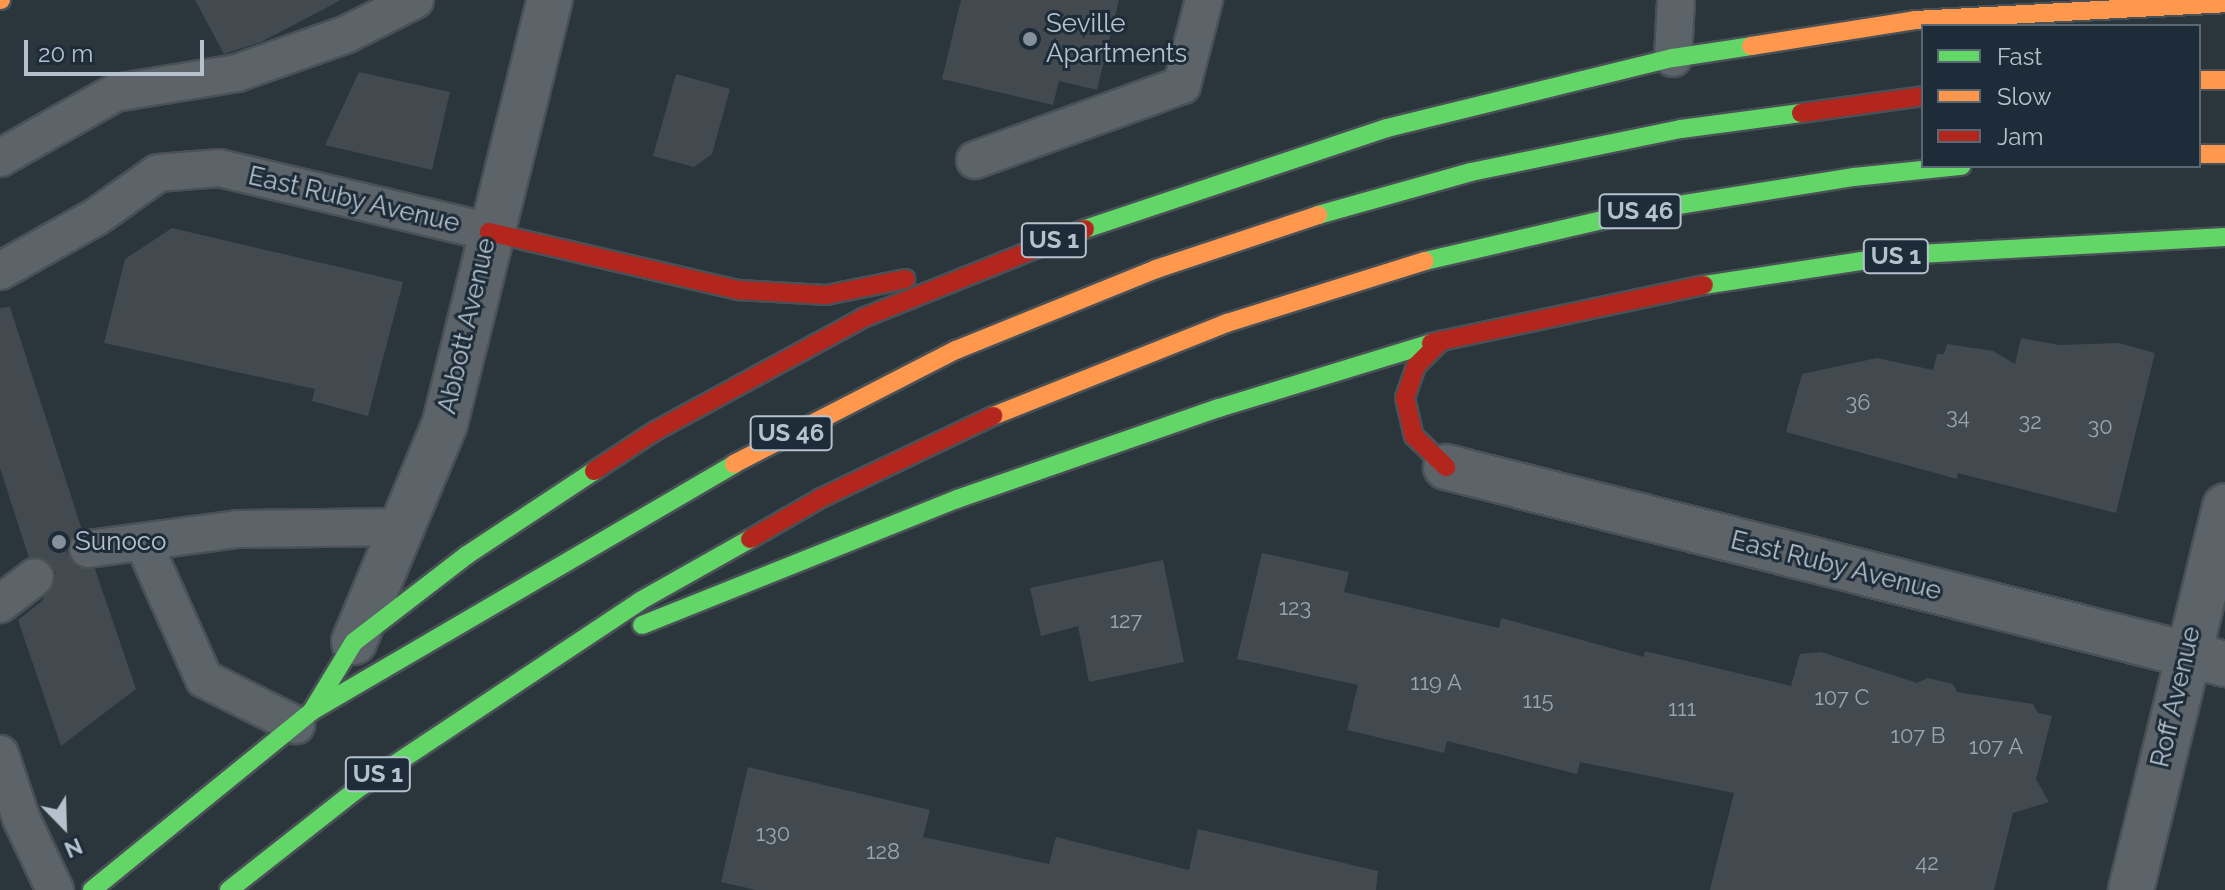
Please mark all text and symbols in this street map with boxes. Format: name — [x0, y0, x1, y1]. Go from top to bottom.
place label: Seville Apartments — [1046, 8, 1187, 70]
scale bar — [28, 24, 208, 74]
legend — [1921, 24, 2201, 168]
marker: Seville Apartments — [1021, 30, 1039, 48]
text: 20 m — [38, 39, 93, 68]
text: Fast — [1997, 42, 2042, 71]
text: Slow — [1997, 82, 2051, 111]
text: Jam — [1997, 122, 2043, 151]
street label: East Ruby Avenue — [244, 160, 464, 240]
road number: US 46 — [1598, 191, 1682, 231]
road number: US 1 — [1020, 220, 1088, 260]
street label: Abbott Avenue — [432, 235, 502, 417]
road number: US 1 — [1862, 236, 1930, 276]
house number: 36 — [1845, 390, 1871, 416]
house number: 34 — [1946, 404, 1970, 430]
house number: 32 — [2018, 409, 2042, 435]
road number: US 46 — [749, 413, 833, 453]
house number: 30 — [2087, 414, 2113, 440]
street label: East Ruby Avenue — [1727, 525, 1945, 607]
place label: Sunoco — [75, 526, 166, 558]
marker: Sunoco — [50, 533, 68, 551]
house number: 123 — [1279, 595, 1311, 621]
house number: 127 — [1110, 608, 1142, 634]
street label: Roff Avenue — [2145, 623, 2207, 771]
house number: 119 A — [1410, 670, 1462, 696]
house number: 107 C — [1814, 685, 1870, 711]
house number: 115 — [1523, 688, 1553, 714]
house number: 111 — [1668, 696, 1696, 722]
house number: 107 B — [1891, 723, 1945, 749]
house number: 107 A — [1969, 734, 2023, 760]
road number: US 1 — [344, 754, 412, 794]
north arrow — [24, 786, 104, 866]
house number: 130 — [756, 821, 790, 847]
text: N — [61, 833, 86, 863]
house number: 128 — [866, 839, 900, 865]
house number: 42 — [1915, 850, 1939, 876]

